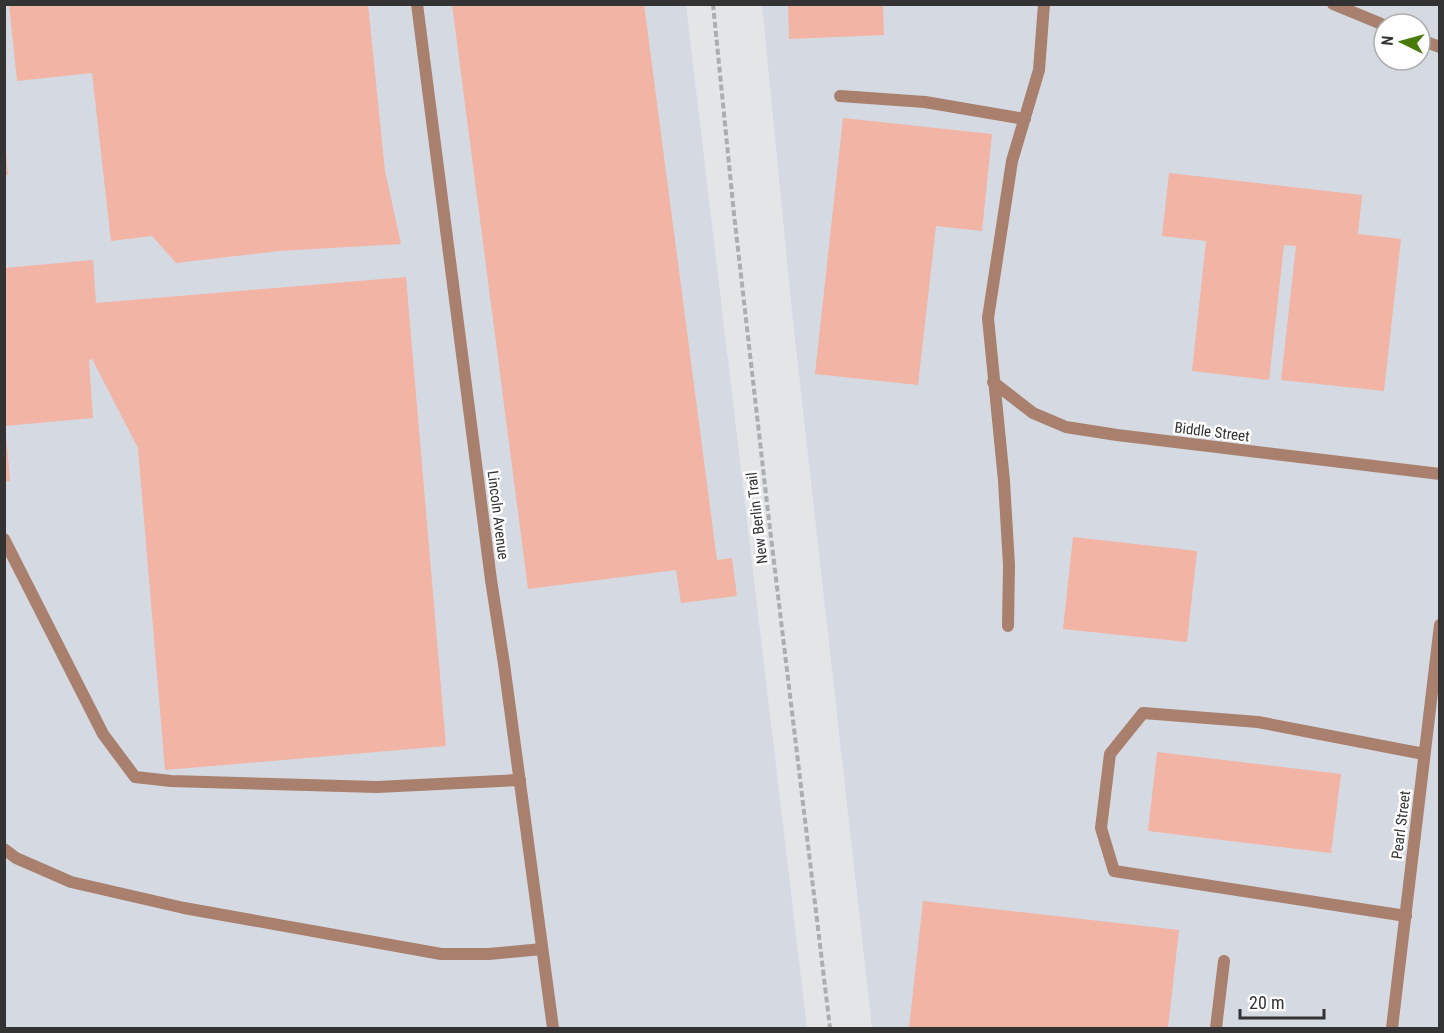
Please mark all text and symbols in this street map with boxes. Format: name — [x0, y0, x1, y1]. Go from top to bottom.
north arrow — [1372, 12, 1432, 72]
text: N — [1378, 35, 1397, 46]
street label: Biddle Street — [1173, 418, 1251, 446]
street label: Lincoln Avenue — [484, 469, 512, 561]
street label: New Berlin Trail — [742, 471, 772, 565]
street label: Pearl Street — [1388, 790, 1414, 860]
scale bar — [1240, 982, 1324, 1020]
text: 20 m — [1249, 992, 1284, 1013]

